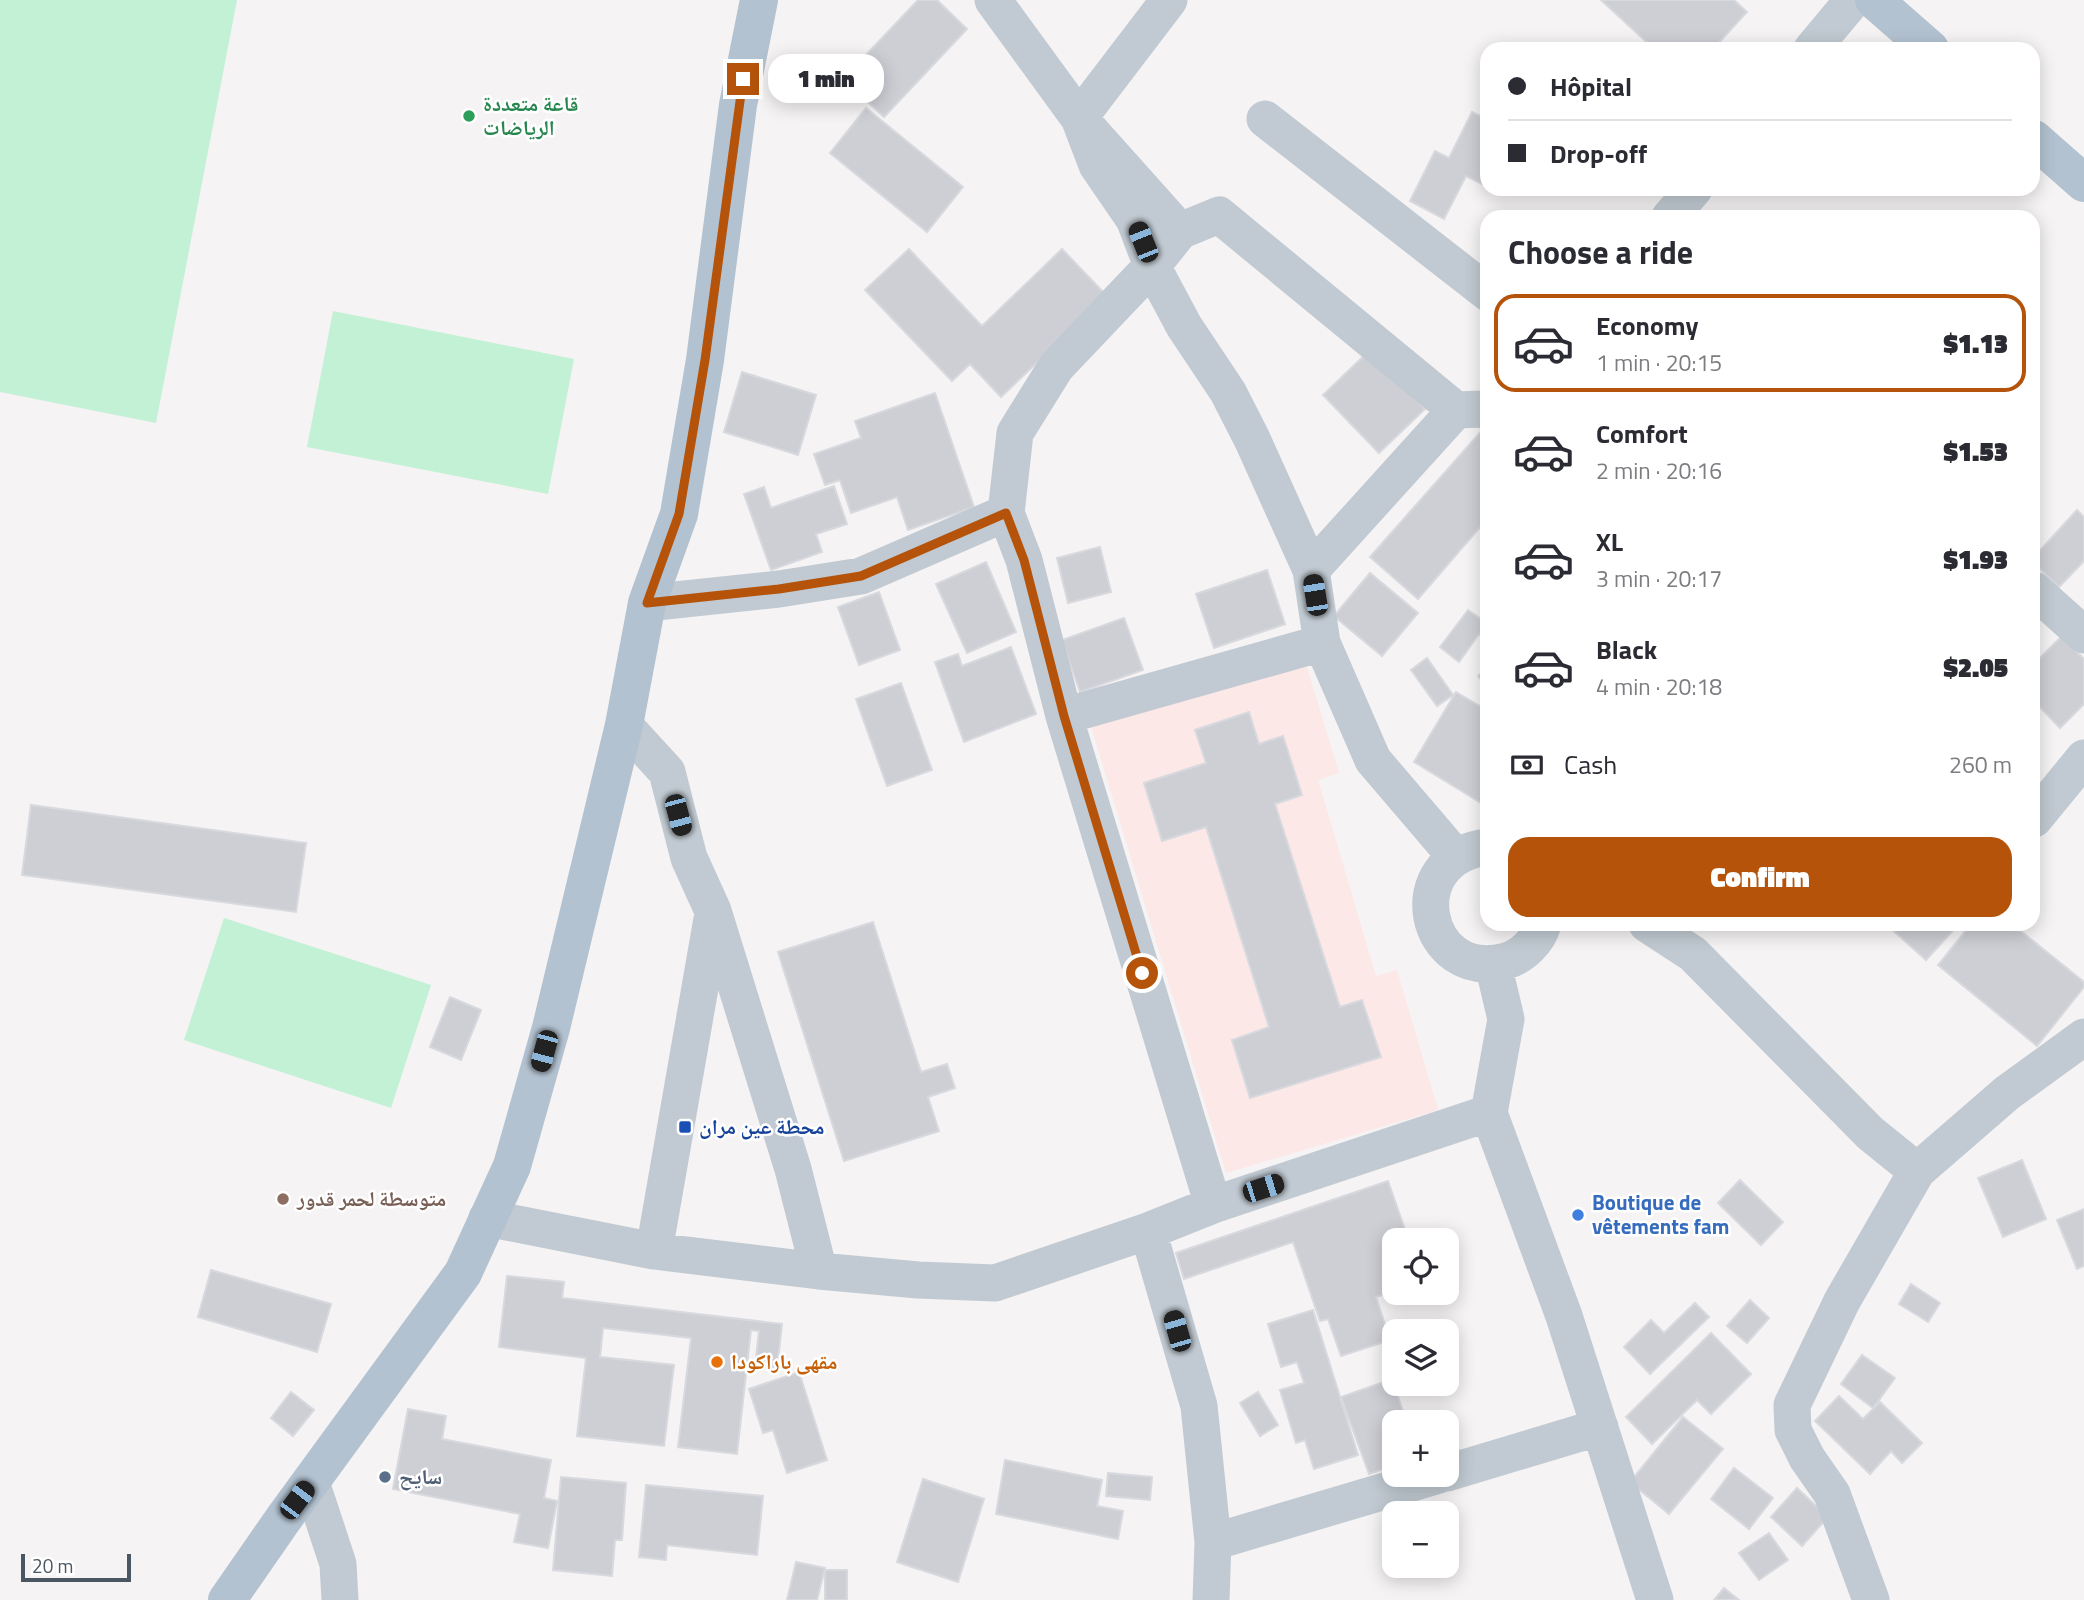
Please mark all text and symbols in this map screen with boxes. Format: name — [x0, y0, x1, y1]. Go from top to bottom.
callout: 1 min — [768, 55, 883, 104]
text: 1 min — [797, 61, 855, 96]
route end — [727, 63, 759, 95]
text: Hôpital — [1550, 67, 1632, 106]
place label: قاعة متعددة الرياضات — [483, 87, 578, 143]
marker: قاعة متعددة الرياضات — [461, 108, 477, 124]
text: Drop-off — [1550, 134, 1647, 173]
car — [1126, 219, 1161, 265]
text: Choose a ride — [1508, 228, 1693, 276]
text: Economy — [1596, 306, 1698, 345]
icon: car — [1512, 312, 1575, 375]
text: $1.13 — [1943, 324, 2008, 363]
text: 1 min · 20:15 — [1596, 345, 1722, 380]
text: Comfort — [1596, 414, 1688, 453]
icon: car — [1512, 420, 1575, 483]
text: $1.53 — [1943, 432, 2008, 471]
text: 2 min · 20:16 — [1596, 453, 1722, 488]
text: XL — [1596, 522, 1623, 561]
icon: car — [1512, 528, 1575, 591]
text: $1.93 — [1943, 540, 2008, 579]
text: 3 min · 20:17 — [1596, 561, 1722, 596]
car — [1302, 573, 1329, 617]
text: Black — [1596, 630, 1657, 669]
icon: car — [1512, 636, 1575, 699]
text: $2.05 — [1943, 648, 2008, 687]
text: 4 min · 20:18 — [1596, 669, 1722, 704]
text: Cash — [1564, 745, 1617, 784]
icon: cash — [1508, 746, 1546, 784]
text: 260 m — [1949, 747, 2012, 782]
car — [663, 792, 694, 838]
button: Confirm — [1508, 837, 2012, 917]
route start — [1126, 957, 1158, 989]
car — [529, 1028, 560, 1074]
place label: محطة عين مران — [699, 1110, 824, 1142]
marker: محطة عين مران — [677, 1119, 693, 1135]
car — [1240, 1172, 1287, 1204]
place label: متوسطة لحمر قدور — [296, 1182, 446, 1214]
place label: Boutique de vêtements fam — [1592, 1186, 1729, 1242]
marker: متوسطة لحمر قدور — [275, 1191, 291, 1207]
marker: Boutique de vêtements fam — [1570, 1207, 1586, 1223]
map controls — [1382, 1228, 1459, 1578]
button: locate — [1382, 1228, 1459, 1305]
car — [1162, 1308, 1193, 1354]
button: layers — [1382, 1319, 1459, 1396]
place label: مقهى باراكودا — [731, 1345, 837, 1377]
marker: مقهى باراكودا — [709, 1354, 725, 1370]
button: + — [1382, 1410, 1459, 1487]
place label: سايح — [399, 1460, 442, 1492]
marker: سايح — [377, 1469, 393, 1485]
car — [276, 1477, 319, 1523]
button: − — [1382, 1501, 1459, 1578]
scale bar — [21, 1551, 131, 1583]
text: 20 m — [32, 1551, 73, 1580]

